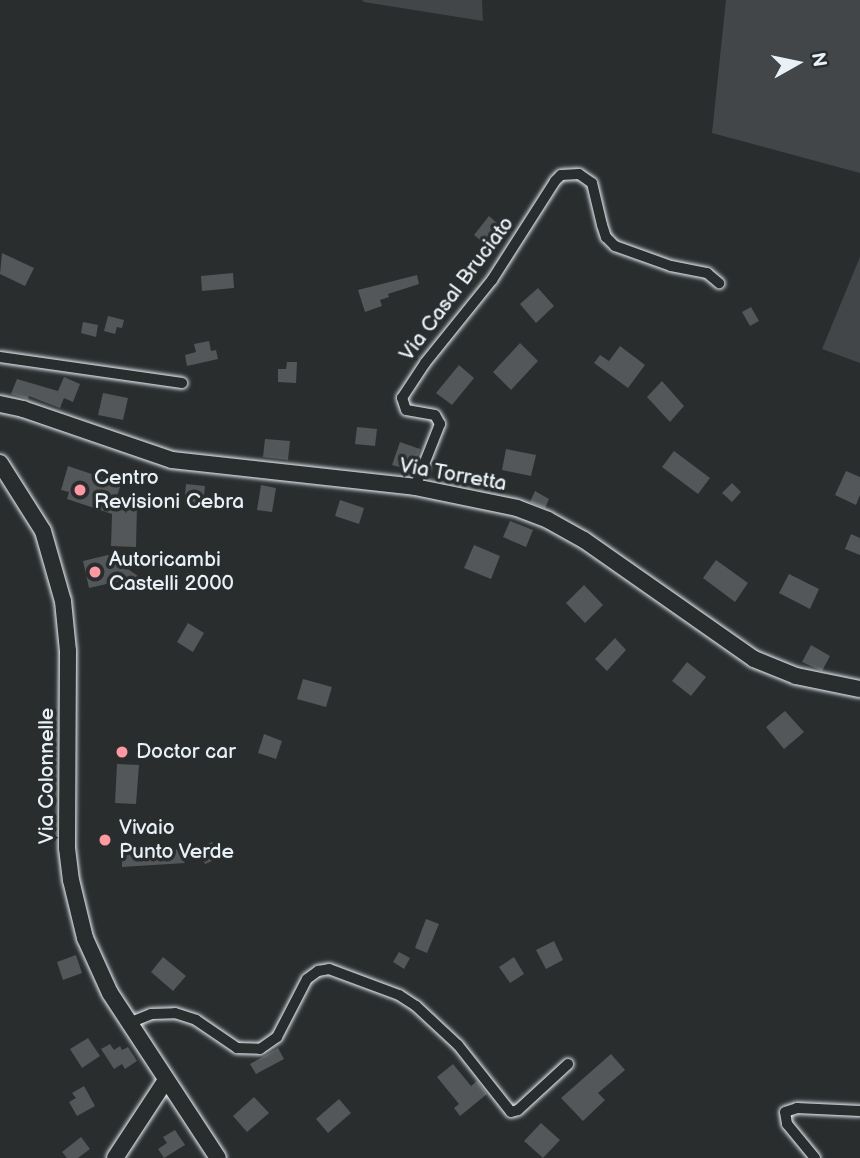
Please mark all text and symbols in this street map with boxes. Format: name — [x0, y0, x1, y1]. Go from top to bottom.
north arrow — [762, 28, 832, 98]
text: N — [806, 51, 831, 68]
street label: Via Casal Bruciato — [394, 212, 520, 366]
street label: Via Torretta — [397, 453, 509, 497]
place label: Centro Revisioni Cebra — [94, 465, 244, 515]
marker: Centro Revisioni Cebra — [72, 482, 88, 498]
place label: Autoricambi Castelli 2000 — [109, 547, 234, 597]
marker: Autoricambi Castelli 2000 — [87, 564, 103, 580]
street label: Via Colonnelle — [34, 708, 60, 844]
place label: Doctor car — [136, 739, 236, 765]
marker: Doctor car — [114, 744, 130, 760]
place label: Vivaio Punto Verde — [119, 815, 235, 865]
marker: Vivaio Punto Verde — [97, 832, 113, 848]

